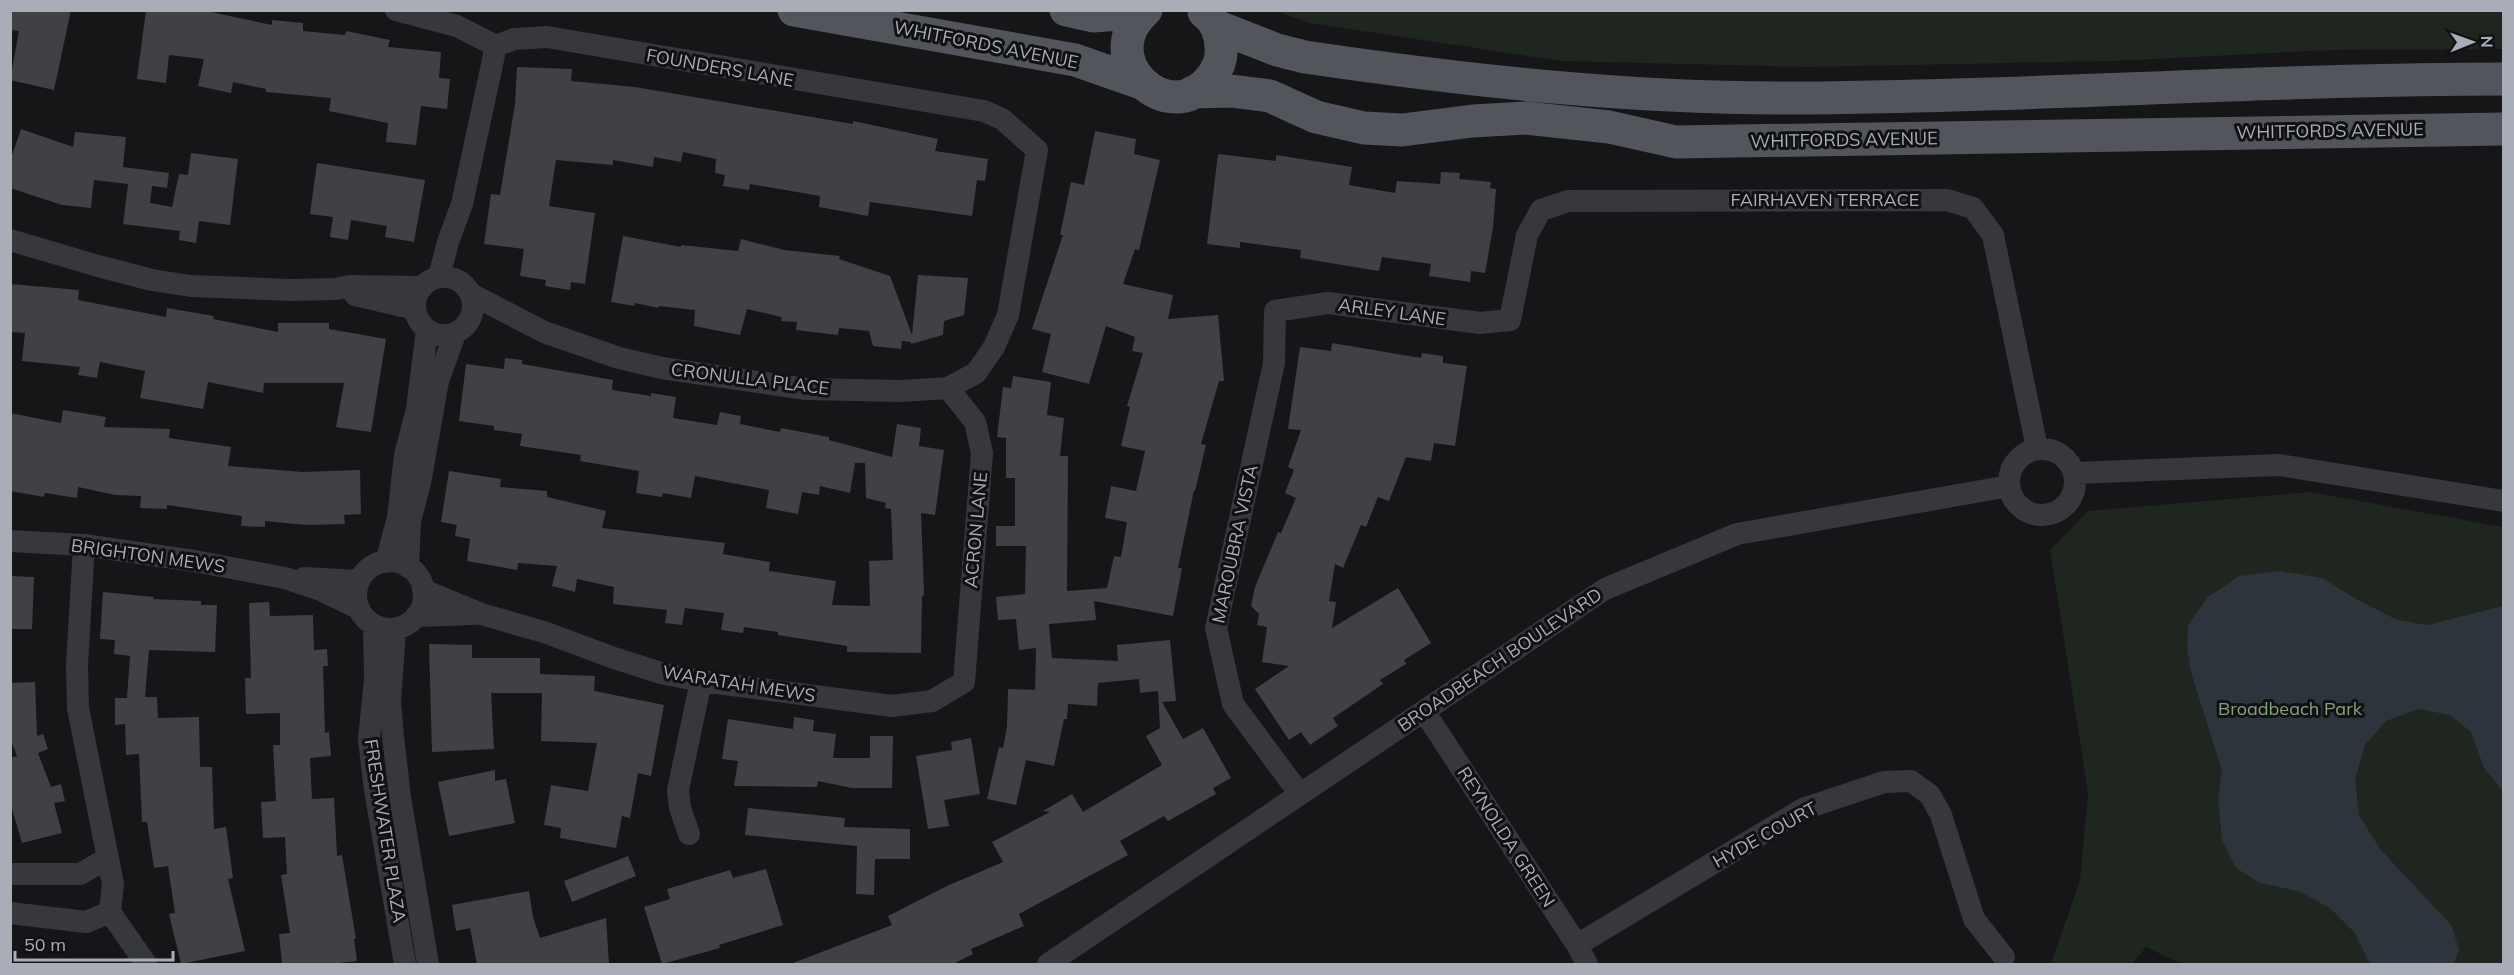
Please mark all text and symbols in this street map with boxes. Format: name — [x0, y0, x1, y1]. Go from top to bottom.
north arrow — [2442, 12, 2502, 72]
street label: WHITFORDS AVENUE — [892, 15, 1080, 74]
text: N — [2477, 36, 2497, 48]
street label: FOUNDERS LANE — [645, 43, 796, 92]
street label: WHITFORDS AVENUE — [2236, 117, 2424, 144]
street label: WHITFORDS AVENUE — [1750, 126, 1938, 153]
street label: FAIRHAVEN TERRACE — [1731, 188, 1919, 211]
street label: ARLEY LANE — [1337, 293, 1447, 330]
street label: CRONULLA PLACE — [670, 357, 831, 400]
street label: MAROUBRA VISTA — [1206, 463, 1263, 625]
street label: ACRON LANE — [959, 471, 992, 589]
street label: BRIGHTON MEWS — [70, 533, 227, 578]
street label: BROADBEACH BOULEVARD — [1393, 583, 1606, 737]
street label: WARATAH MEWS — [661, 660, 817, 707]
park label: Broadbeach Park — [2218, 697, 2363, 720]
street label: FRESHWATER PLAZA — [360, 738, 411, 924]
street label: REYNOLDA GREEN — [1452, 762, 1560, 911]
street label: HYDE COURT — [1709, 796, 1821, 873]
scale bar — [15, 924, 172, 962]
text: 50 m — [24, 933, 66, 956]

